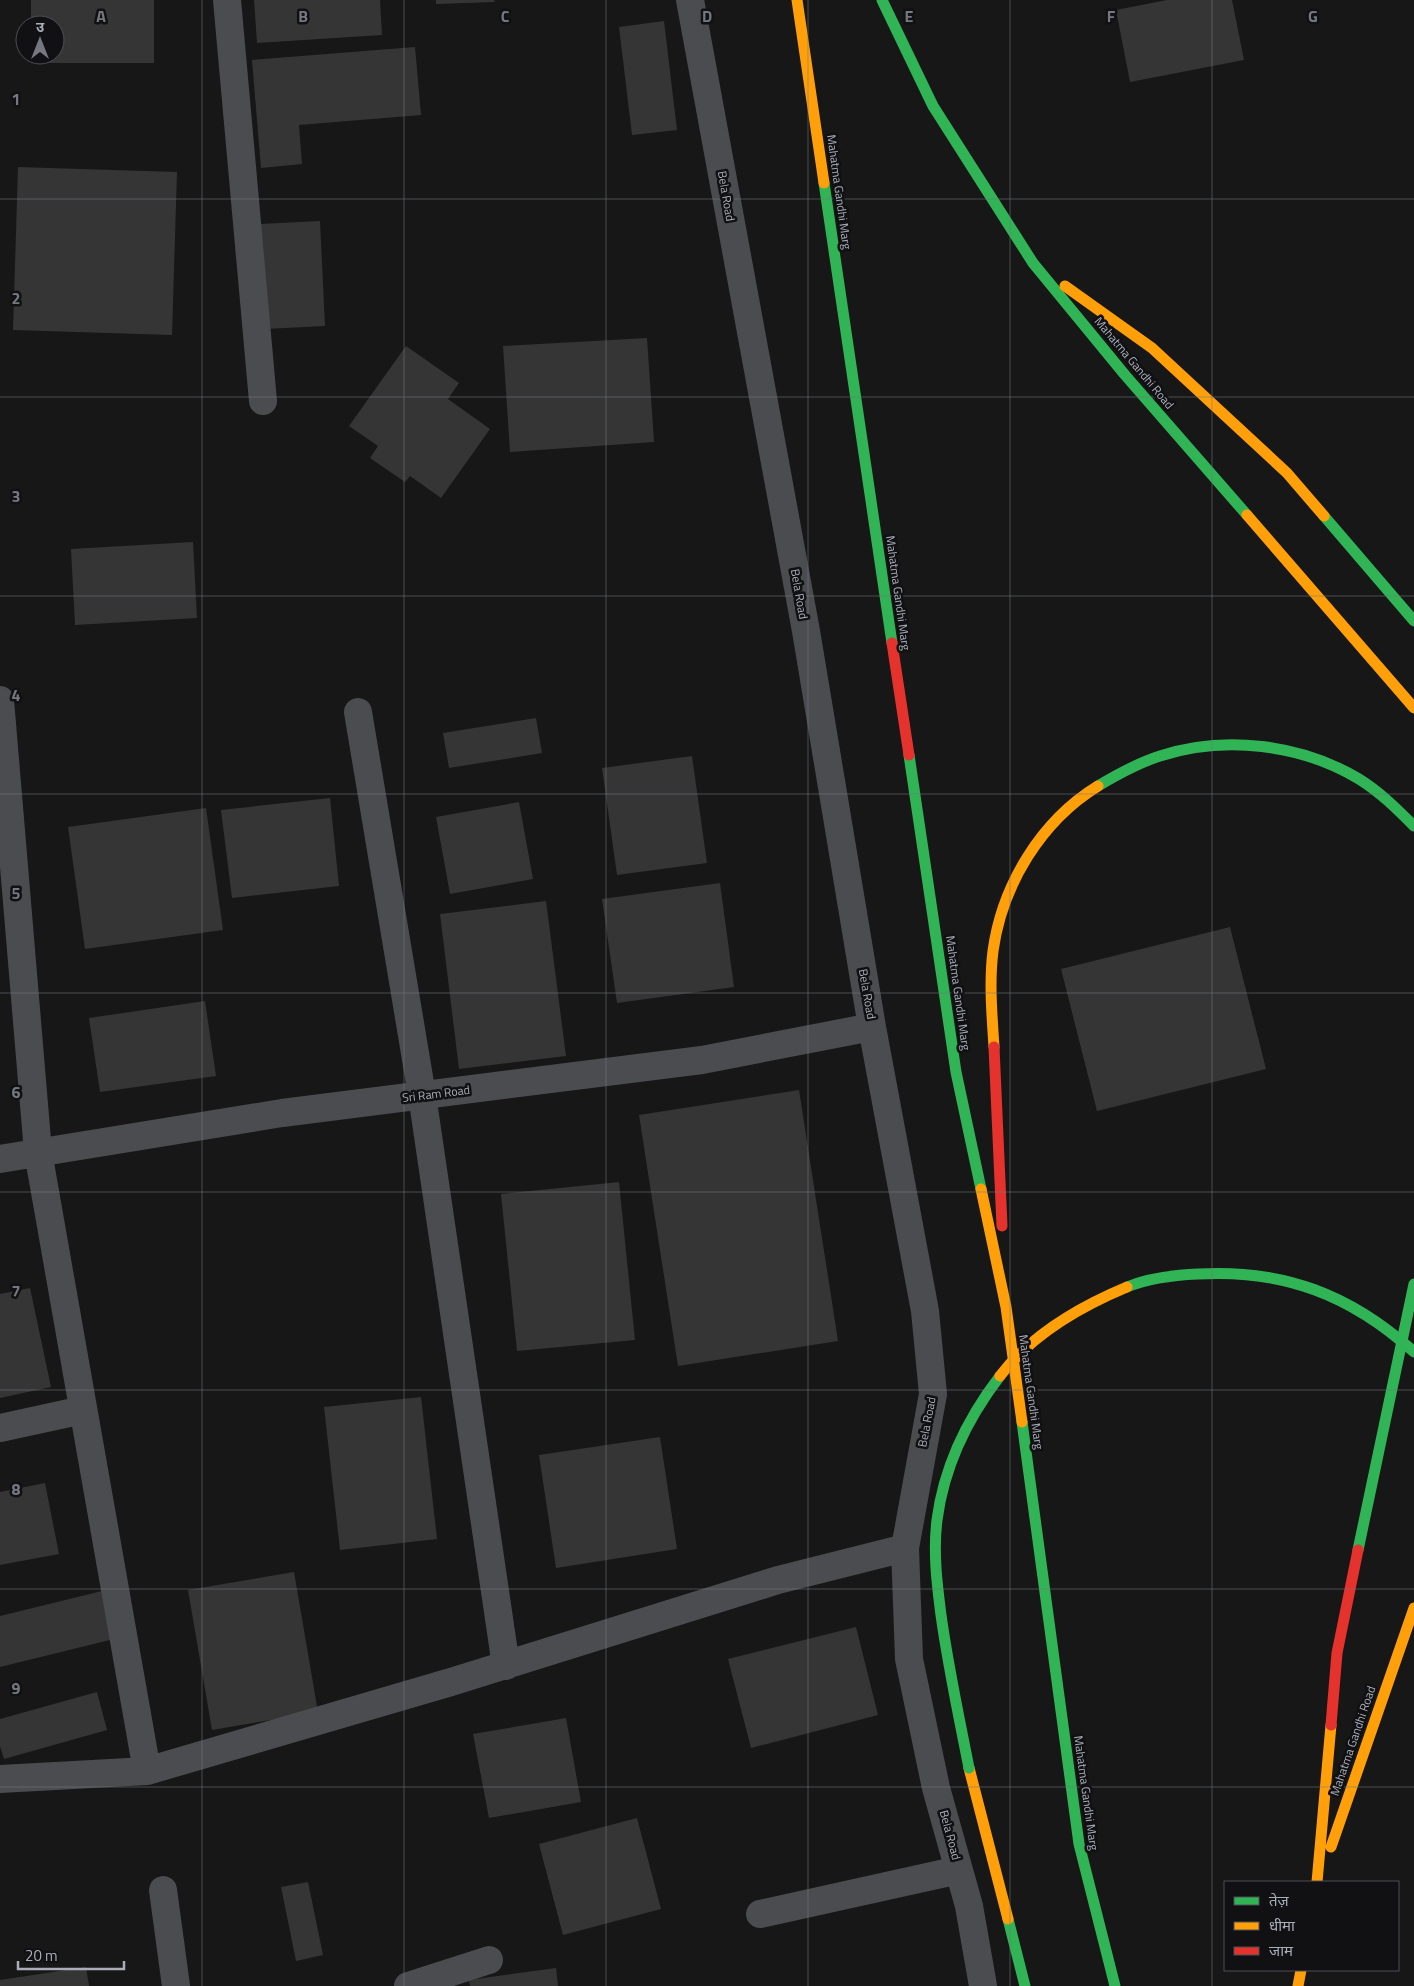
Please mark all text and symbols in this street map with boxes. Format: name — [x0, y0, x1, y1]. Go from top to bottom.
text: A — [96, 4, 106, 28]
text: B — [298, 4, 308, 28]
text: C — [501, 4, 510, 28]
text: D — [702, 4, 712, 28]
text: E — [905, 4, 914, 28]
text: F — [1107, 4, 1116, 28]
text: G — [1308, 4, 1318, 28]
north arrow — [15, 15, 65, 65]
text: उ — [36, 16, 45, 37]
text: 1 — [12, 87, 20, 111]
street label: Mahatma Gandhi Marg — [822, 133, 857, 251]
street label: Bela Road — [713, 169, 740, 223]
text: 2 — [12, 286, 20, 310]
street label: Mahatma Gandhi Road — [1090, 312, 1179, 413]
text: 3 — [12, 484, 20, 508]
street label: Mahatma Gandhi Marg — [881, 534, 916, 652]
street label: Bela Road — [786, 567, 813, 621]
text: 4 — [12, 683, 21, 707]
text: 5 — [12, 881, 21, 905]
street label: Mahatma Gandhi Marg — [941, 934, 976, 1052]
street label: Bela Road — [854, 967, 881, 1021]
text: 6 — [12, 1080, 21, 1104]
street label: Sri Ram Road — [401, 1080, 471, 1107]
text: 7 — [12, 1279, 20, 1303]
street label: Mahatma Gandhi Marg — [1014, 1333, 1049, 1451]
street label: Bela Road — [912, 1395, 941, 1449]
text: 8 — [12, 1477, 21, 1501]
text: 9 — [12, 1676, 21, 1700]
street label: Mahatma Gandhi Road — [1325, 1683, 1380, 1798]
street label: Mahatma Gandhi Marg — [1069, 1734, 1104, 1852]
street label: Bela Road — [935, 1808, 966, 1862]
legend — [1224, 1881, 1399, 1971]
text: तेज़ — [1269, 1889, 1290, 1912]
text: धीमा — [1269, 1914, 1296, 1937]
scale bar — [18, 1938, 124, 1970]
text: जाम — [1269, 1939, 1294, 1962]
text: 20 m — [25, 1944, 58, 1967]

